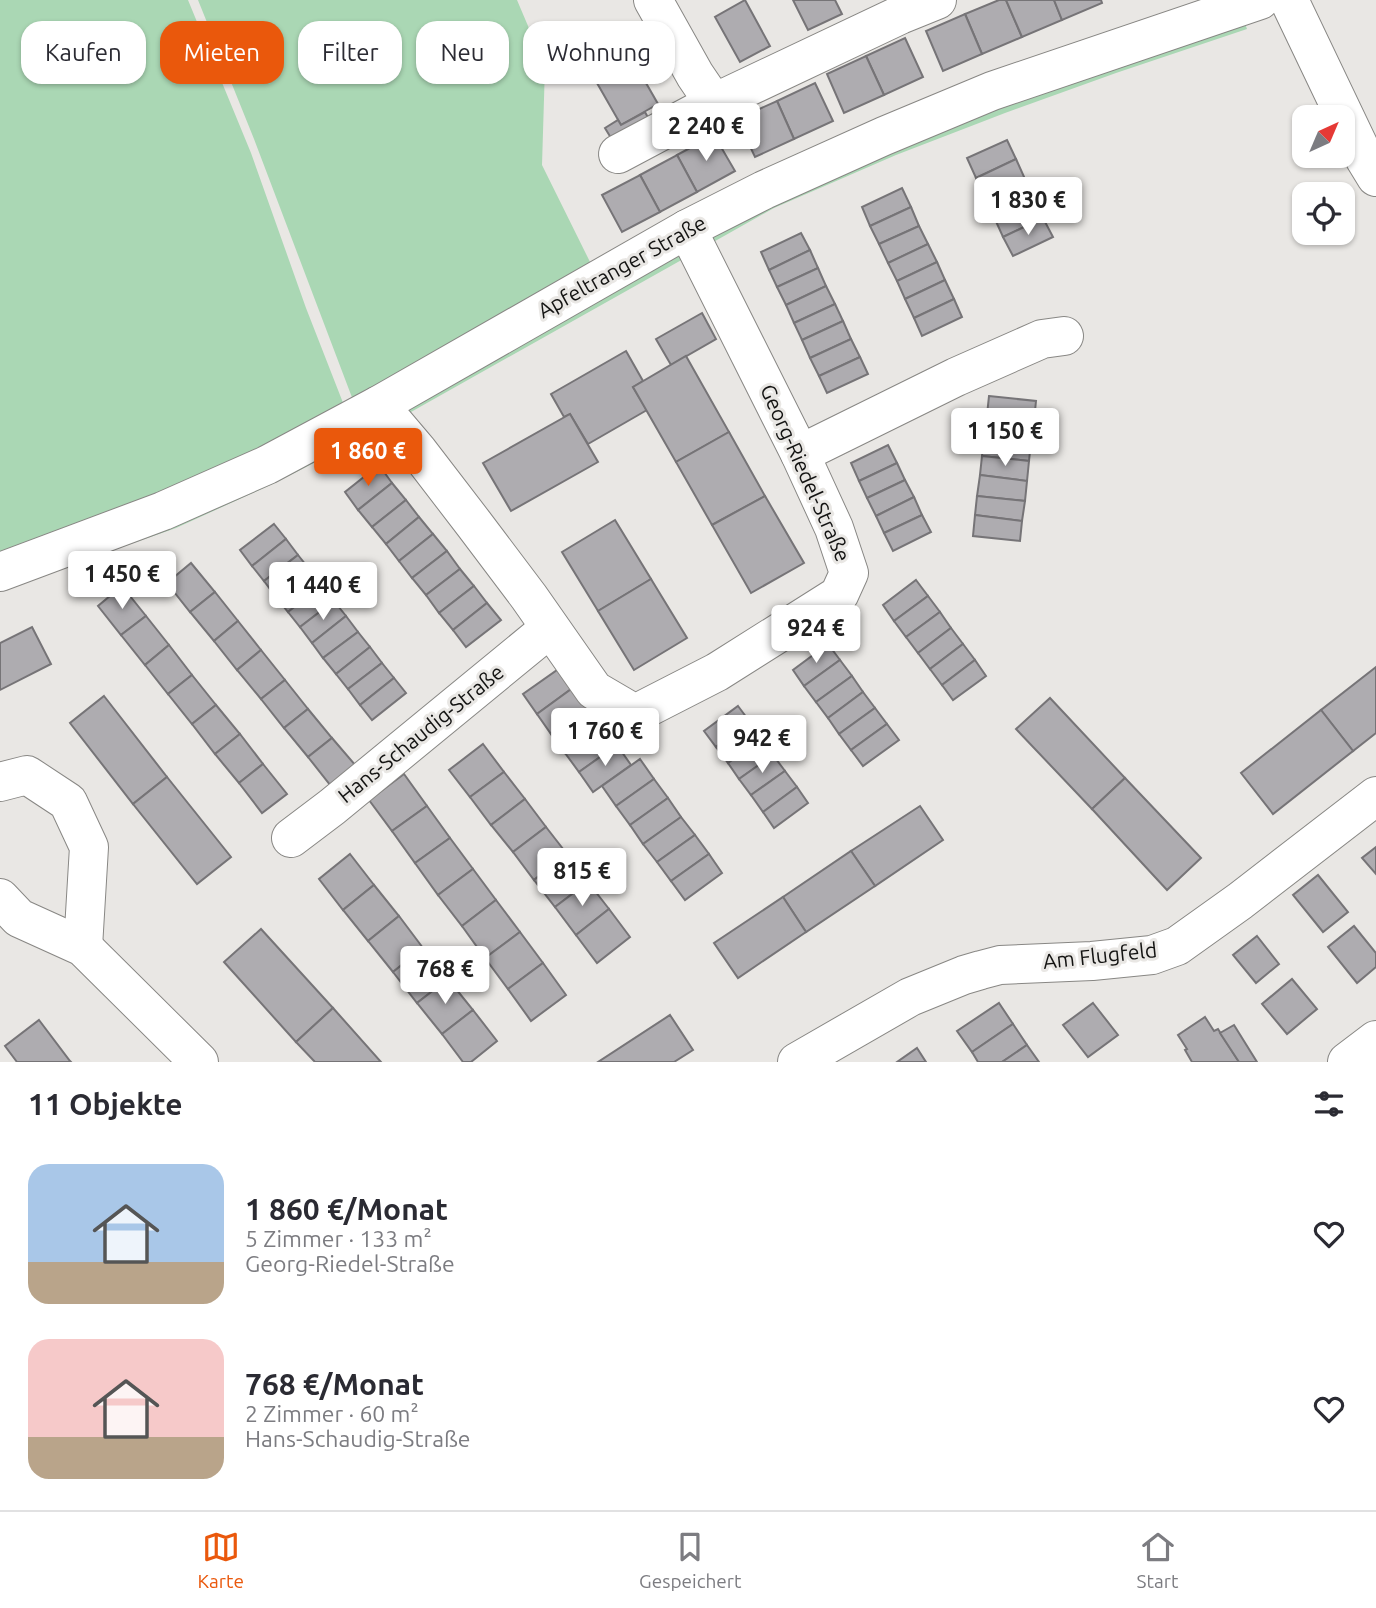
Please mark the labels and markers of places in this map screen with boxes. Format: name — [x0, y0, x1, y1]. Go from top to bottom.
pin: 2 240 € — [641, 104, 771, 163]
pin: 1 830 € — [963, 177, 1093, 237]
pin: 1 150 € — [940, 408, 1070, 468]
pin: 1 860 € — [303, 428, 433, 488]
pin: 1 450 € — [57, 552, 187, 611]
pin: 1 440 € — [258, 562, 388, 622]
pin: 924 € — [767, 606, 865, 665]
pin: 1 760 € — [540, 708, 670, 768]
pin: 942 € — [713, 716, 811, 775]
pin: 815 € — [533, 848, 631, 908]
pin: 768 € — [396, 946, 494, 1006]

